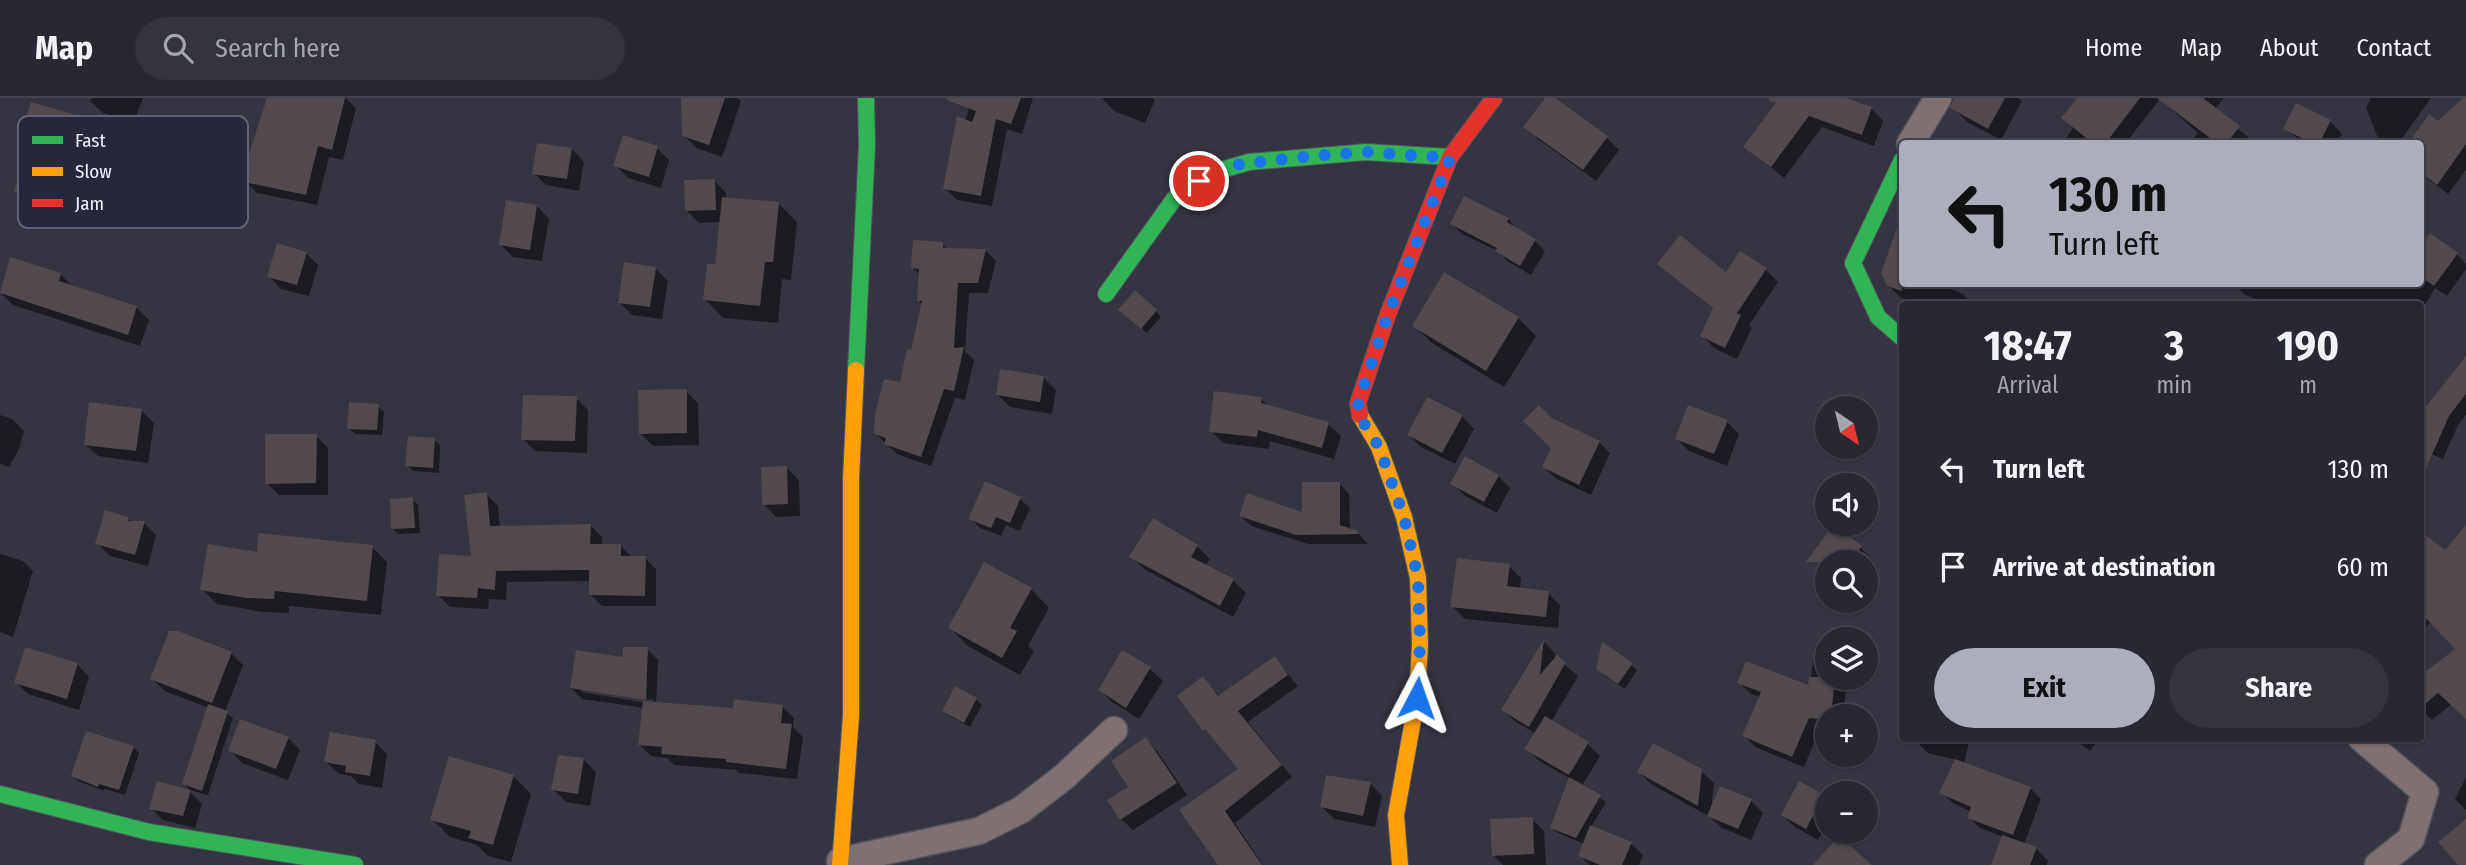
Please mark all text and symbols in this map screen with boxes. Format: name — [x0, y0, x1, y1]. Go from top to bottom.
search box — [135, 17, 625, 80]
text: Map — [35, 28, 93, 68]
icon: search — [159, 29, 197, 67]
text: Search here — [215, 33, 340, 64]
text: Home — [2085, 34, 2142, 62]
text: Map — [2180, 34, 2222, 62]
text: About — [2260, 34, 2318, 62]
text: Contact — [2356, 34, 2431, 62]
legend — [18, 116, 248, 228]
text: Fast — [75, 129, 106, 152]
pin — [1169, 151, 1229, 211]
text: Slow — [75, 160, 112, 183]
icon: arrive — [1180, 162, 1218, 200]
text: 130 m — [2049, 165, 2167, 224]
icon: left — [1934, 168, 2025, 259]
text: Jam — [75, 192, 104, 215]
text: Turn left — [2049, 225, 2159, 263]
text: 18:47 — [1984, 321, 2072, 371]
text: 3 — [2164, 321, 2184, 371]
text: 190 — [2277, 321, 2339, 371]
text: Arrival — [1997, 371, 2058, 399]
text: min — [2156, 371, 2192, 399]
text: m — [2299, 371, 2317, 399]
north arrow — [1815, 396, 1878, 458]
map controls — [1815, 396, 1878, 844]
icon: left — [1934, 450, 1972, 488]
text: Turn left — [1993, 454, 2085, 485]
text: 130 m — [2327, 454, 2389, 485]
button: sound — [1815, 473, 1878, 536]
icon: arrive — [1934, 548, 1972, 586]
button: search — [1815, 550, 1878, 613]
text: Arrive at destination — [1993, 552, 2216, 583]
text: 60 m — [2336, 552, 2389, 583]
button: layers — [1815, 627, 1878, 690]
button: Exit — [1934, 648, 2155, 728]
button: Share — [2169, 648, 2389, 728]
position arrow — [1380, 661, 1454, 735]
button: + — [1815, 704, 1878, 767]
button: − — [1815, 781, 1878, 844]

